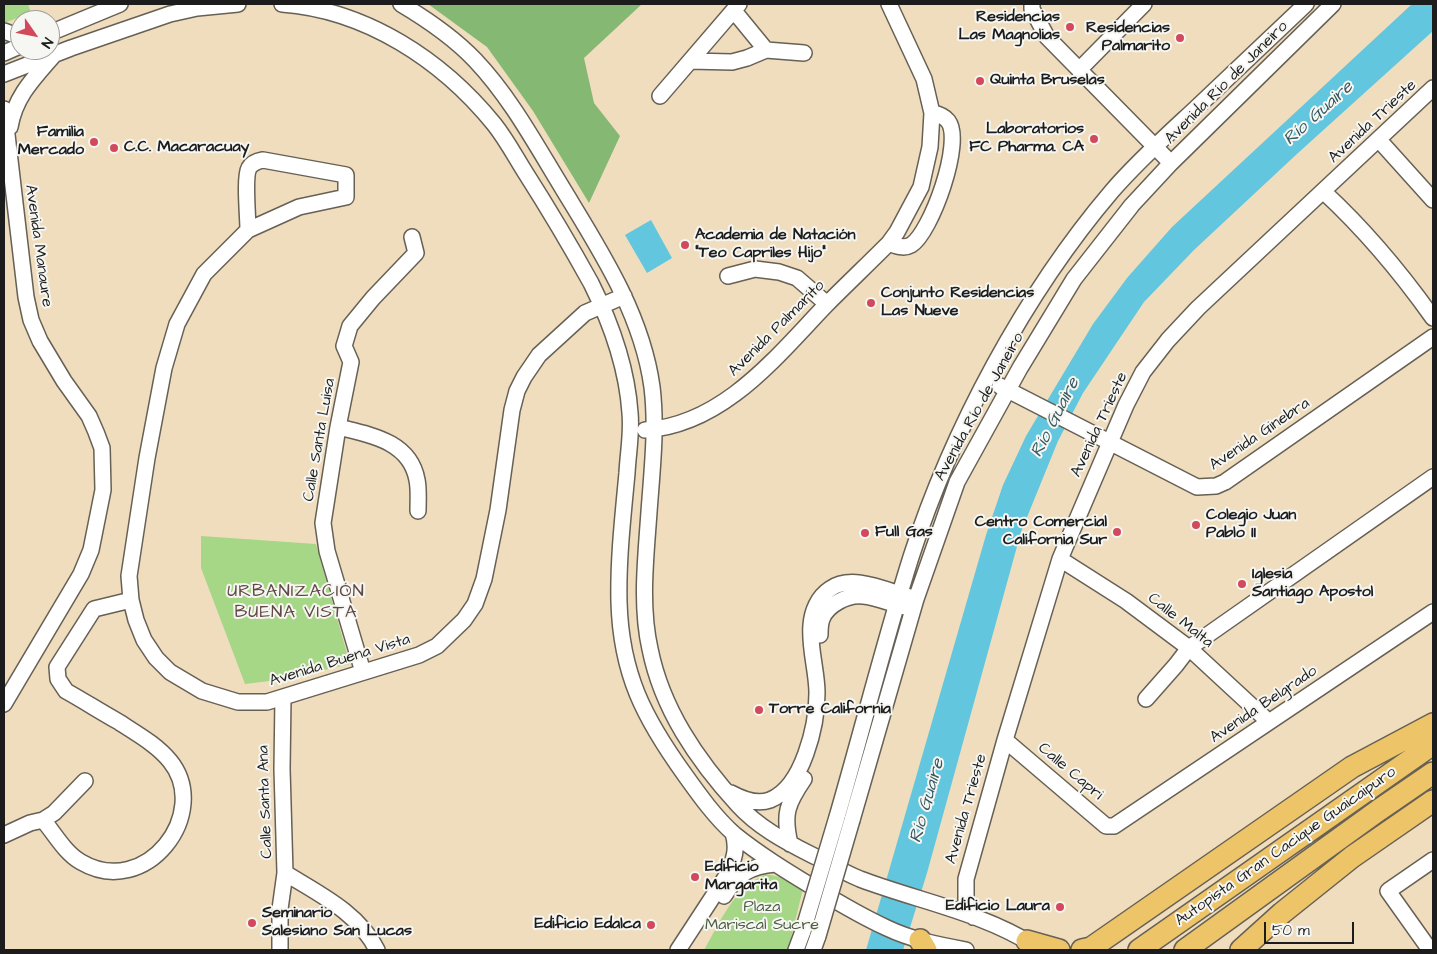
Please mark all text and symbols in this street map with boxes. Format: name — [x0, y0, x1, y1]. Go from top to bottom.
place label: Residencias Las Magnolias — [959, 8, 1060, 46]
north arrow — [10, 10, 60, 60]
street label: Avenida Río de Janeiro — [1161, 17, 1293, 149]
place label: Residencias Palmarito — [1086, 19, 1170, 57]
marker: Residencias Las Magnolias — [1064, 21, 1076, 33]
marker: Residencias Palmarito — [1174, 32, 1186, 44]
text: N — [36, 33, 58, 52]
place label: Quinta Bruselas — [990, 71, 1105, 91]
marker: Quinta Bruselas — [974, 75, 986, 87]
street label: Avenida Trieste — [1325, 76, 1421, 168]
water label: Río Guaire — [1280, 77, 1358, 151]
place label: Laboratorios FC Pharma. CA — [969, 120, 1084, 158]
place label: Familia Mercado — [18, 123, 84, 161]
marker: Laboratorios FC Pharma. CA — [1088, 133, 1100, 145]
marker: Familia Mercado — [88, 136, 100, 148]
place label: C.C. Macaracuay — [124, 138, 249, 158]
marker: C.C. Macaracuay — [108, 142, 120, 154]
street label: Avenida Manaure — [20, 184, 56, 308]
place label: Academia de Natación "Teo Capriles Hijo" — [695, 226, 855, 264]
marker: Academia de Natación "Teo Capriles Hijo" — [679, 239, 691, 251]
street label: Avenida Palmarito — [725, 277, 829, 381]
place label: Conjunto Residencias Las Nueve — [881, 284, 1034, 322]
marker: Conjunto Residencias Las Nueve — [865, 297, 877, 309]
street label: Avenida Río de Janeiro — [931, 330, 1029, 484]
street label: Avenida Trieste — [1067, 370, 1133, 480]
water label: Río Guaire — [1027, 375, 1085, 461]
street label: Calle Santa Luisa — [300, 377, 340, 503]
street label: Avenida Ginebra — [1206, 394, 1314, 476]
place label: Colegio Juan Pablo II — [1206, 506, 1296, 544]
place label: Centro Comercial California Sur — [975, 513, 1107, 551]
marker: Colegio Juan Pablo II — [1190, 519, 1202, 531]
place label: Full Gas — [875, 523, 933, 543]
marker: Centro Comercial California Sur — [1111, 526, 1123, 538]
marker: Full Gas — [859, 527, 871, 539]
place label: Iglesia Santiago Apostol — [1252, 565, 1373, 603]
marker: Iglesia Santiago Apostol — [1236, 578, 1248, 590]
district label: URBANIZACIÓN BUENA VISTA — [226, 581, 366, 624]
street label: Calle Malta — [1143, 589, 1217, 653]
street label: Avenida Buena Vista — [267, 630, 413, 692]
street label: Avenida Belgrado — [1207, 662, 1321, 748]
place label: Torre California — [769, 700, 891, 720]
marker: Torre California — [753, 704, 765, 716]
street label: Calle Capri — [1033, 739, 1107, 805]
street label: Calle Santa Ana — [254, 745, 278, 859]
street label: Avenida Trieste — [942, 752, 992, 866]
water label: Río Guaire — [906, 757, 950, 845]
street label: Autopista Gran Cacique Guaicaipuro — [1172, 763, 1400, 931]
place label: Edificio Margarita — [705, 858, 777, 896]
marker: Edificio Margarita — [689, 871, 701, 883]
place label: Edificio Laura — [946, 897, 1050, 917]
park label: Plaza Mariscal Sucre — [705, 898, 819, 936]
marker: Edificio Laura — [1054, 901, 1066, 913]
place label: Seminario Salesiano San Lucas — [262, 904, 412, 942]
scale bar — [1267, 912, 1357, 944]
place label: Edificio Edalca — [534, 915, 641, 935]
marker: Seminario Salesiano San Lucas — [246, 917, 258, 929]
marker: Edificio Edalca — [645, 919, 657, 931]
text: 50 m — [1272, 920, 1310, 941]

